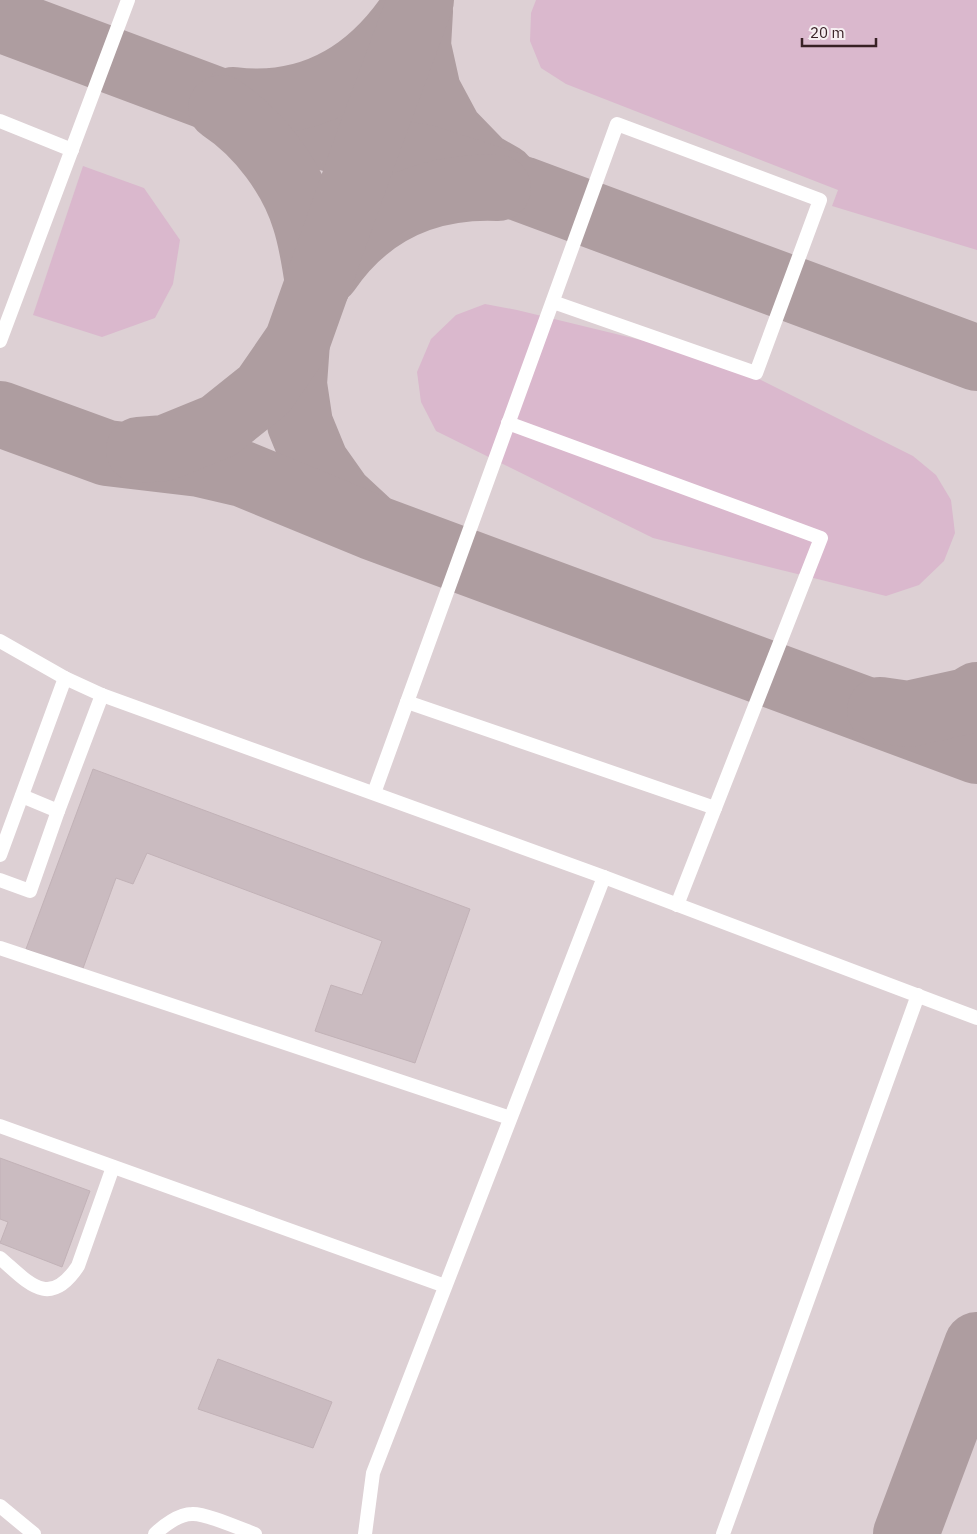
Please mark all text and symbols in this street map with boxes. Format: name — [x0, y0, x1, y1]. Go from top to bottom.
scale bar — [802, 15, 876, 47]
text: 20 m — [810, 23, 845, 42]

